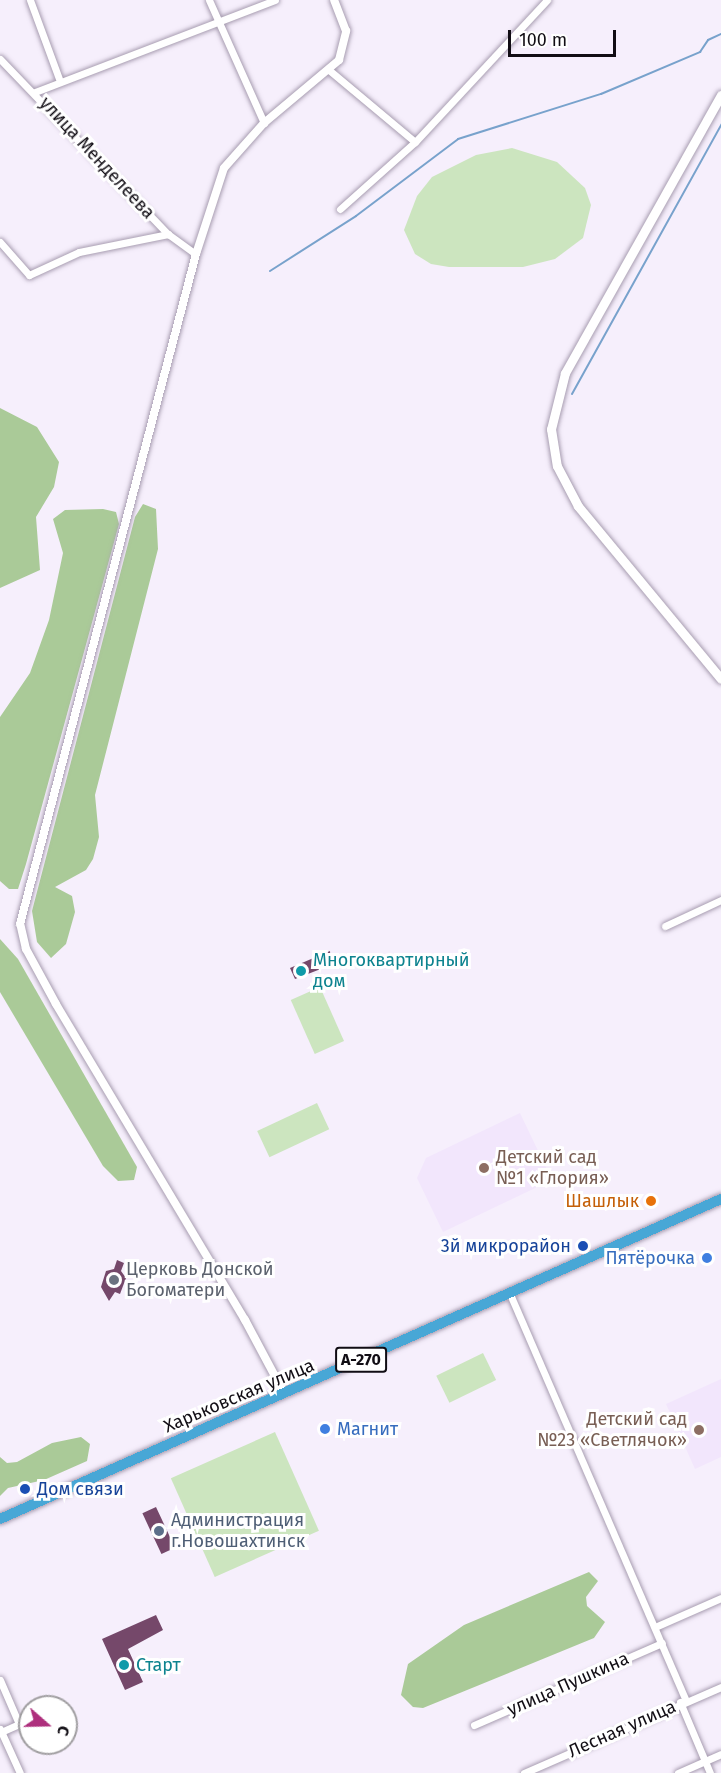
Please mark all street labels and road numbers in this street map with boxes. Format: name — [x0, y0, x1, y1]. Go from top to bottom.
street label: улица Менделеева — [35, 93, 159, 223]
road number: А-270 — [334, 1347, 388, 1373]
street label: Харьковская улица — [160, 1355, 318, 1437]
street label: улица Пушкина — [504, 1648, 632, 1720]
street label: Лесная улица — [565, 1696, 679, 1762]

